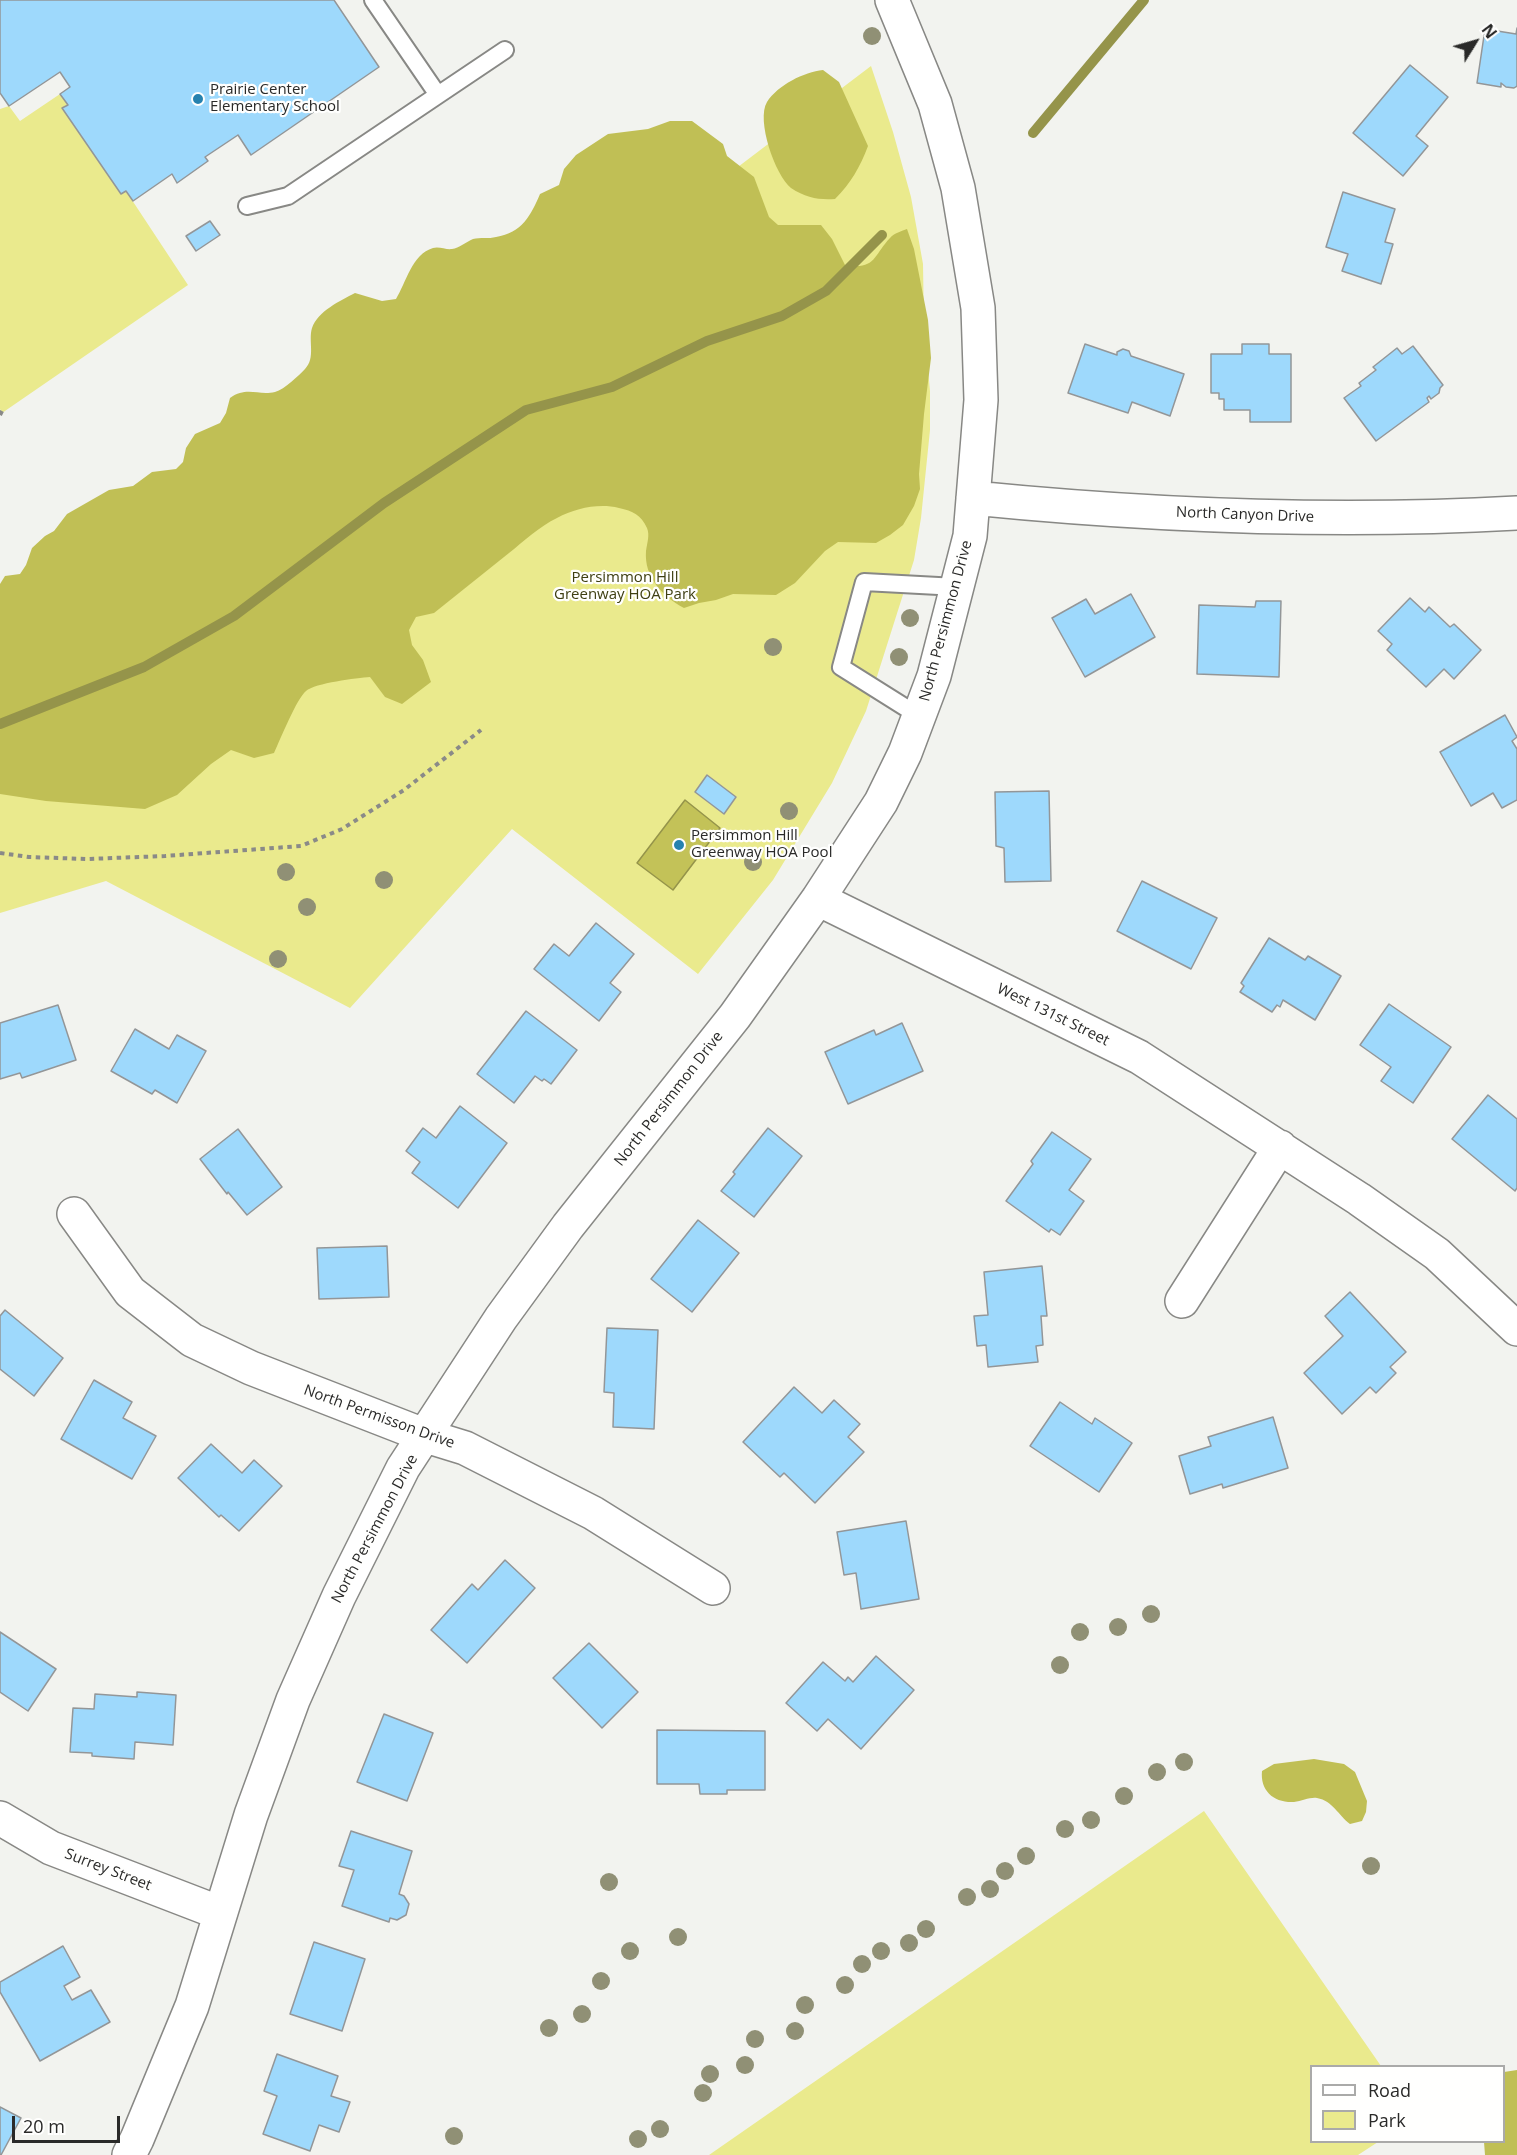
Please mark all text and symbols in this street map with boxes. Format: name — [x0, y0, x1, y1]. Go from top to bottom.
north arrow — [1445, 12, 1505, 72]
text: N — [1477, 19, 1502, 43]
place label: Prairie Center Elementary School — [210, 81, 340, 116]
marker: Prairie Center Elementary School — [191, 92, 205, 106]
street label: North Canyon Drive — [1176, 504, 1314, 526]
street label: North Persimmon Drive — [916, 538, 976, 704]
park label: Persimmon Hill Greenway HOA Park — [554, 569, 696, 604]
place label: Persimmon Hill Greenway HOA Pool — [691, 827, 832, 862]
marker: Persimmon Hill Greenway HOA Pool — [672, 838, 686, 852]
street label: West 131st Street — [994, 980, 1112, 1050]
street label: North Persimmon Drive — [611, 1028, 727, 1170]
street label: North Permisson Drive — [301, 1381, 457, 1453]
street label: North Persimmon Drive — [328, 1451, 422, 1607]
street label: Surrey Street — [62, 1845, 154, 1895]
legend — [1310, 2065, 1505, 2143]
text: Road — [1368, 2078, 1411, 2102]
scale bar — [15, 2104, 123, 2142]
text: Park — [1368, 2108, 1406, 2132]
text: 20 m — [23, 2114, 65, 2138]

